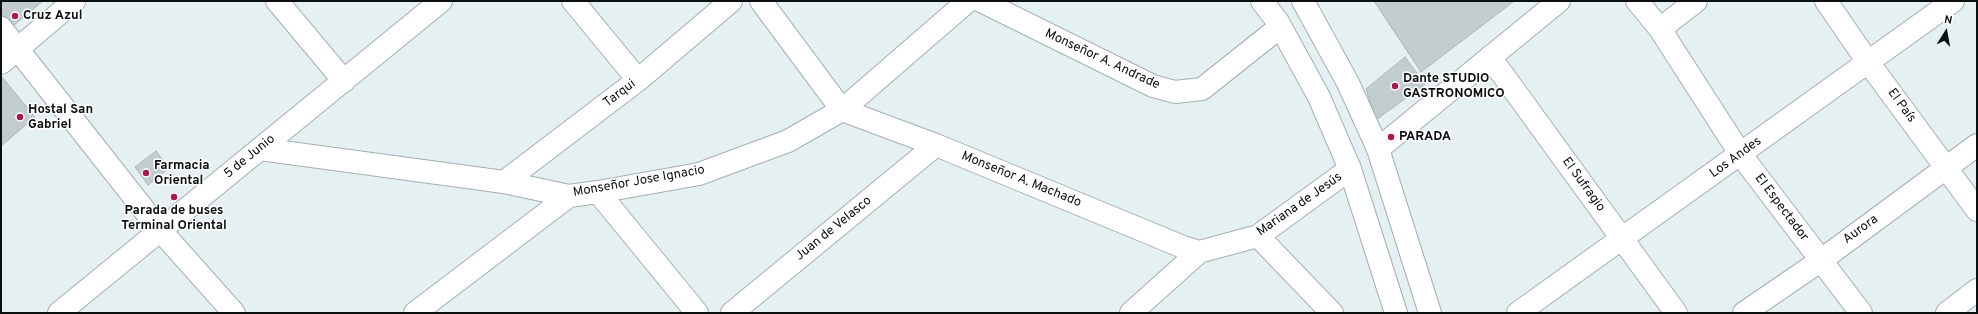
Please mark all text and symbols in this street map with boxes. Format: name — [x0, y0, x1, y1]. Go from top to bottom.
place label: Cruz Azul — [23, 8, 83, 24]
marker: Cruz Azul — [10, 11, 20, 21]
north arrow — [1926, 12, 1966, 52]
text: N — [1943, 13, 1954, 28]
street label: Monseñor A. Andrade — [1042, 26, 1162, 94]
place label: Dante STUDIO GASTRONOMICO — [1403, 71, 1505, 102]
street label: Tarqui — [601, 77, 639, 111]
marker: Dante STUDIO GASTRONOMICO — [1390, 81, 1400, 91]
street label: El País — [1883, 86, 1919, 126]
place label: Hostal San Gabriel — [28, 102, 93, 133]
marker: Hostal San Gabriel — [15, 112, 25, 122]
place label: PARADA — [1399, 129, 1451, 145]
street label: 5 de Junio — [221, 132, 279, 182]
marker: PARADA — [1386, 132, 1396, 142]
street label: Los Andes — [1707, 134, 1765, 182]
street label: Monseñor A. Machado — [959, 149, 1083, 211]
street label: El Sufragio — [1558, 155, 1608, 215]
place label: Farmacia Oriental — [154, 158, 210, 189]
street label: Monseñor Jose Ignacio — [572, 163, 706, 201]
marker: Farmacia Oriental — [141, 168, 151, 178]
street label: Mariana de Jesús — [1254, 170, 1346, 240]
street label: El Espectador — [1751, 171, 1811, 245]
marker: Parada de buses Terminal Oriental — [169, 192, 179, 202]
street label: Juan de Velasco — [793, 194, 875, 264]
place label: Parada de buses Terminal Oriental — [121, 203, 227, 234]
street label: Aurora — [1840, 212, 1882, 248]

